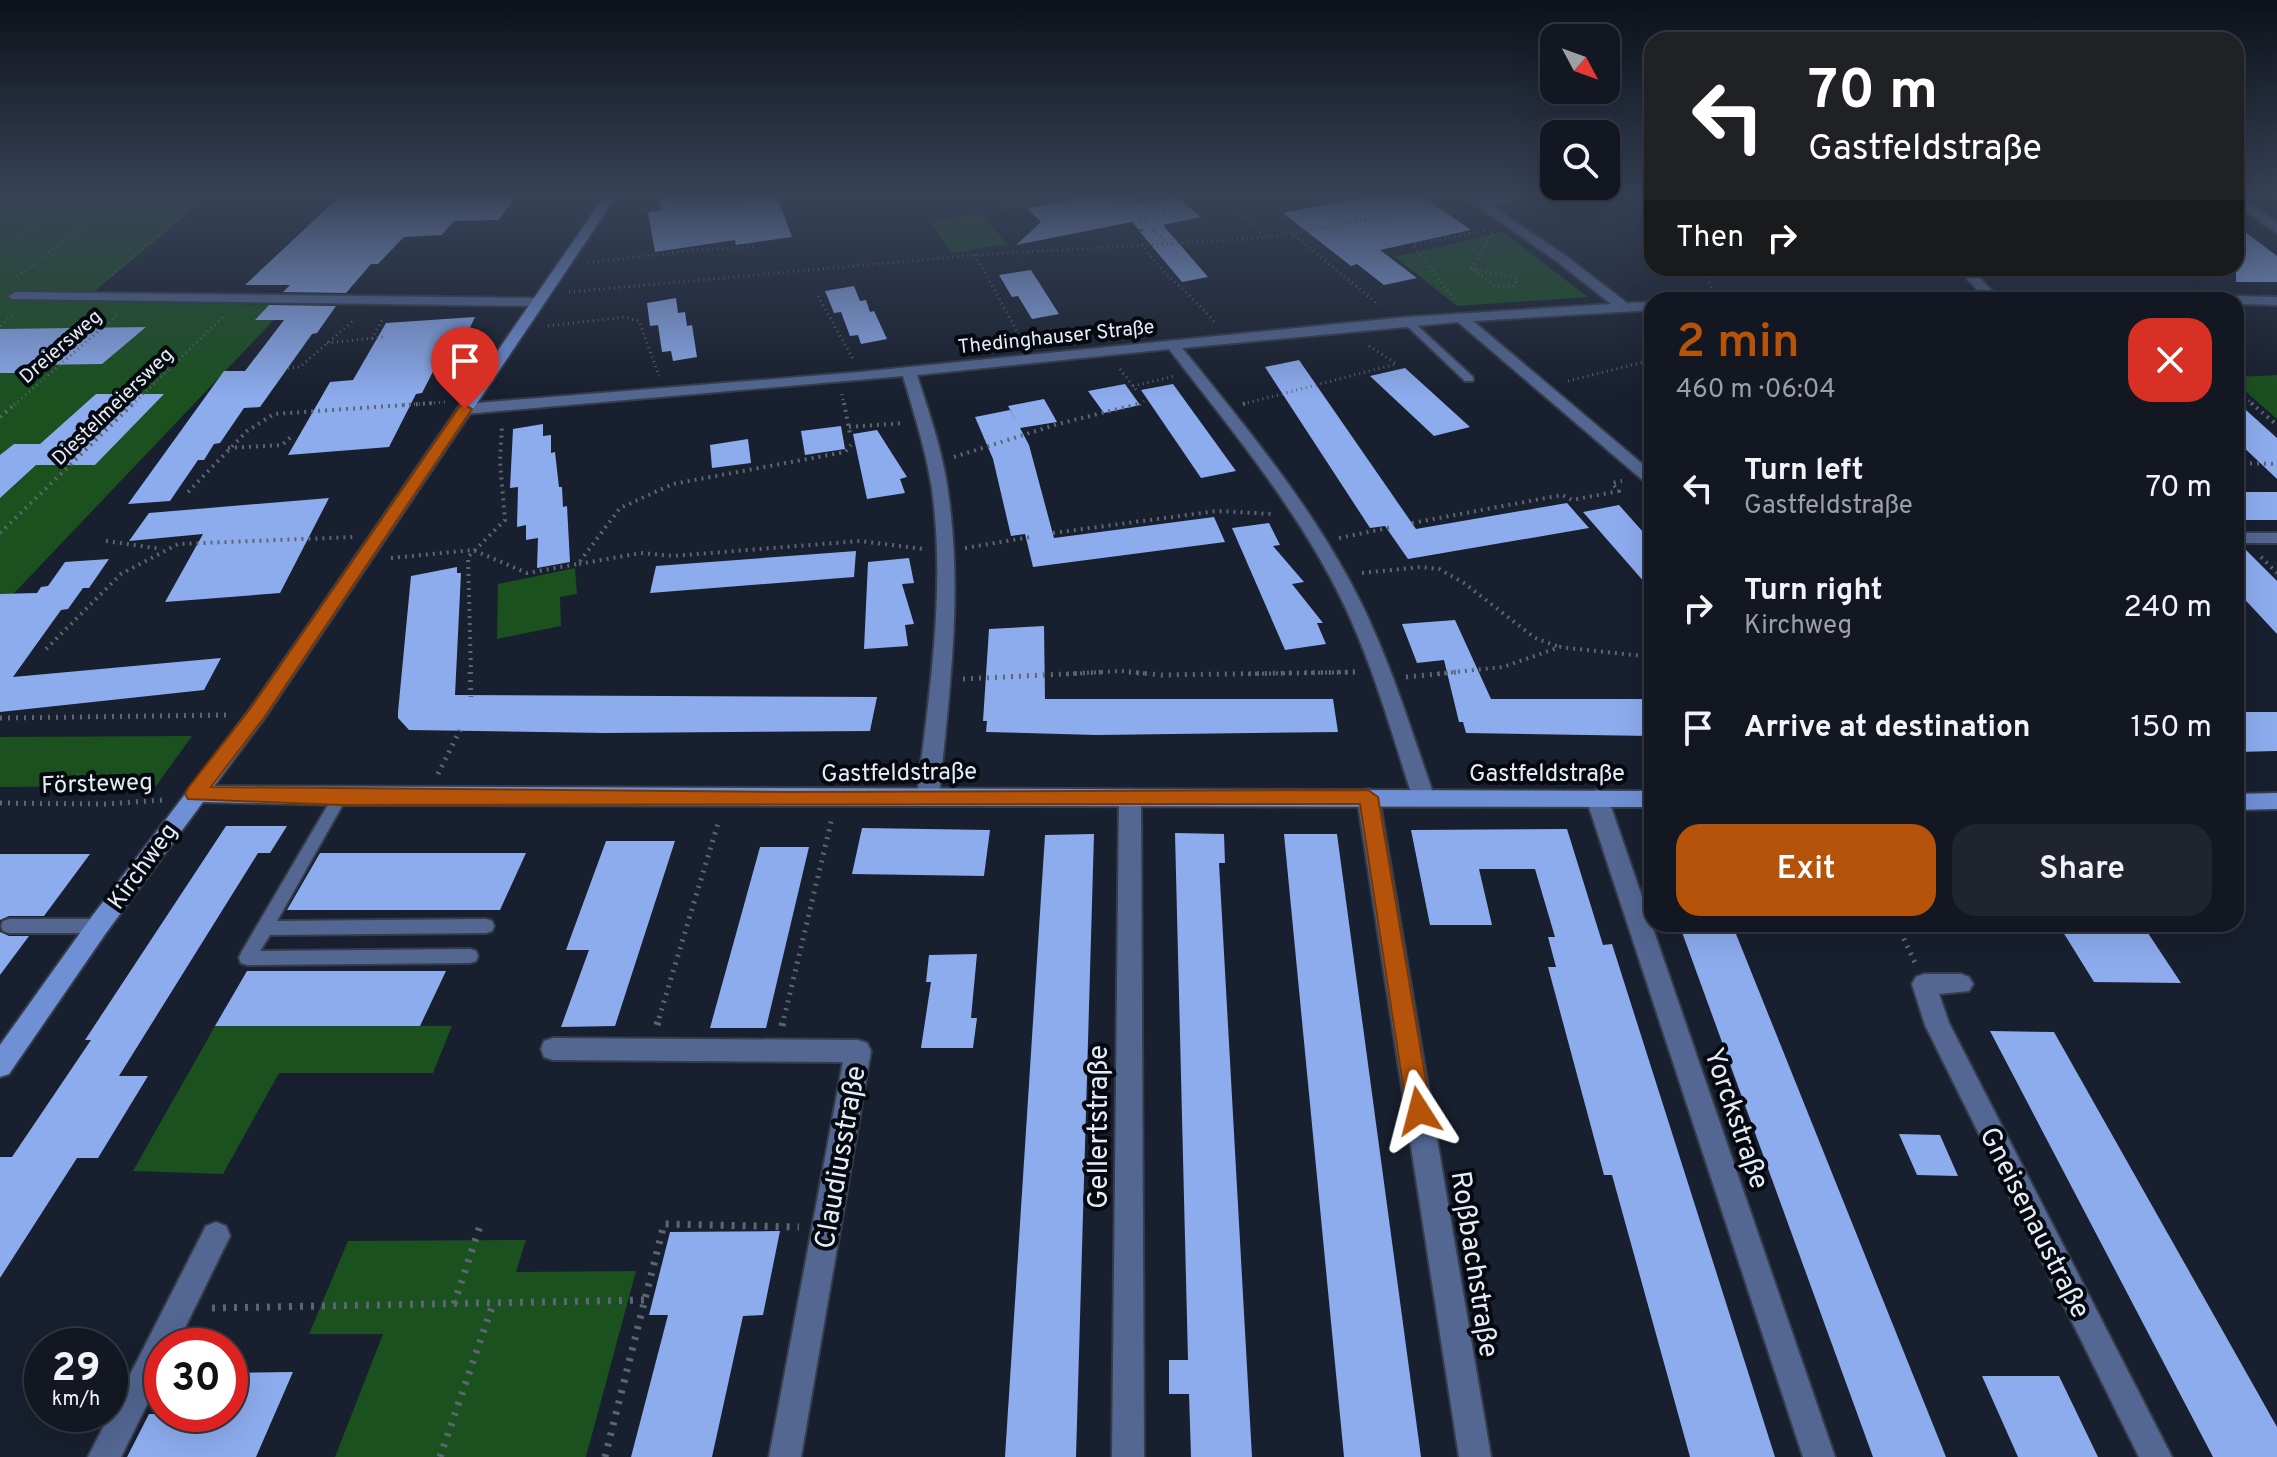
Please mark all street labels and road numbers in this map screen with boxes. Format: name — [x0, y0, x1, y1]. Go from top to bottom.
street label: Dreiersweg — [15, 305, 108, 390]
street label: Thedinghauser Straße — [957, 315, 1156, 361]
street label: Diestelmeiersweg — [47, 343, 180, 472]
street label: Gastfeldstraße — [821, 758, 977, 790]
street label: Gastfeldstraße — [1469, 760, 1625, 790]
street label: Försteweg — [41, 768, 153, 802]
street label: Kirchweg — [102, 818, 185, 916]
street label: Yorckstraße — [1694, 1044, 1776, 1194]
street label: Gellertstraße — [1082, 1045, 1118, 1209]
street label: Claudiusstraße — [808, 1063, 876, 1252]
street label: Gneisenaustraße — [1970, 1122, 2097, 1325]
street label: Roßbachstraße — [1441, 1169, 1506, 1360]

